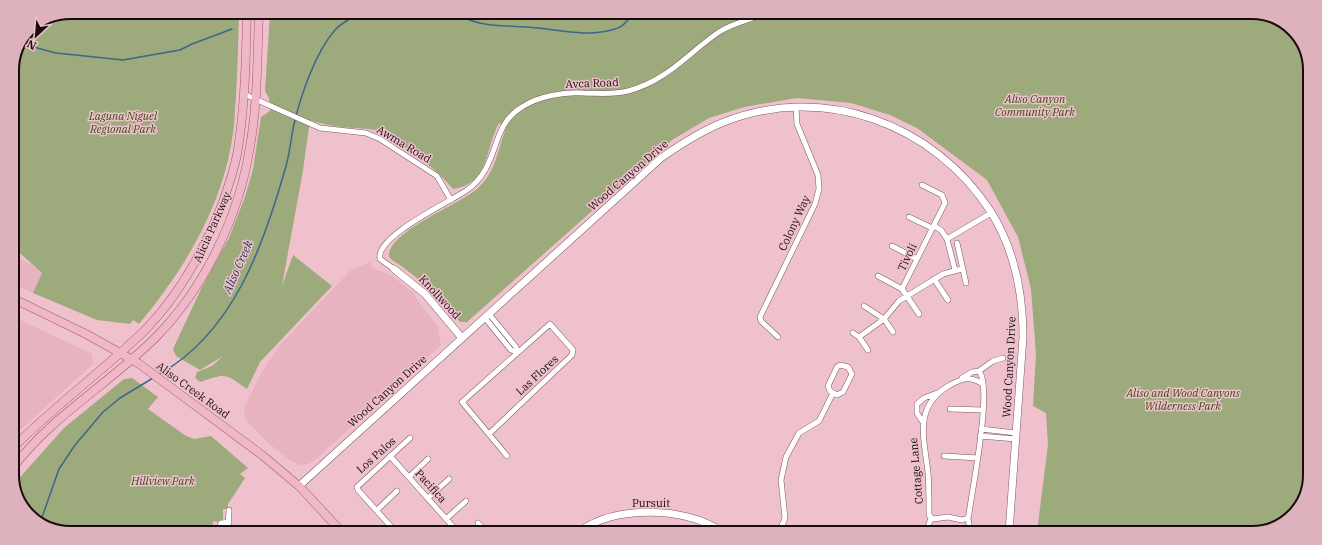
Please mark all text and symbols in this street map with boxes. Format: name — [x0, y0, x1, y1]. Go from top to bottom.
north arrow — [16, 16, 56, 56]
text: N — [24, 37, 39, 53]
street label: Avca Road — [565, 75, 619, 91]
park label: Aliso Canyon Community Park — [995, 92, 1075, 119]
park label: Laguna Niguel Regional Park — [88, 109, 158, 136]
street label: Awma Road — [374, 122, 434, 166]
street label: Wood Canyon Drive — [585, 136, 671, 214]
street label: Alicia Parkway — [190, 189, 234, 265]
street label: Colony Way — [775, 193, 813, 253]
water label: Aliso Creek — [219, 237, 256, 297]
street label: Tivoli — [894, 240, 920, 273]
street label: Knollwood — [416, 272, 464, 322]
street label: Wood Canyon Drive — [999, 316, 1019, 418]
street label: Wood Canyon Drive — [345, 352, 429, 430]
street label: Las Flores — [513, 352, 561, 398]
street label: Aliso Creek Road — [154, 359, 233, 421]
park label: Aliso and Wood Canyons Wilderness Park — [1125, 386, 1241, 413]
street label: Los Palos — [353, 434, 399, 476]
street label: Cottage Lane — [906, 437, 926, 505]
street label: Pacifica — [412, 466, 450, 506]
park label: Hillview Park — [130, 474, 195, 488]
street label: Pursuit — [632, 496, 670, 510]

